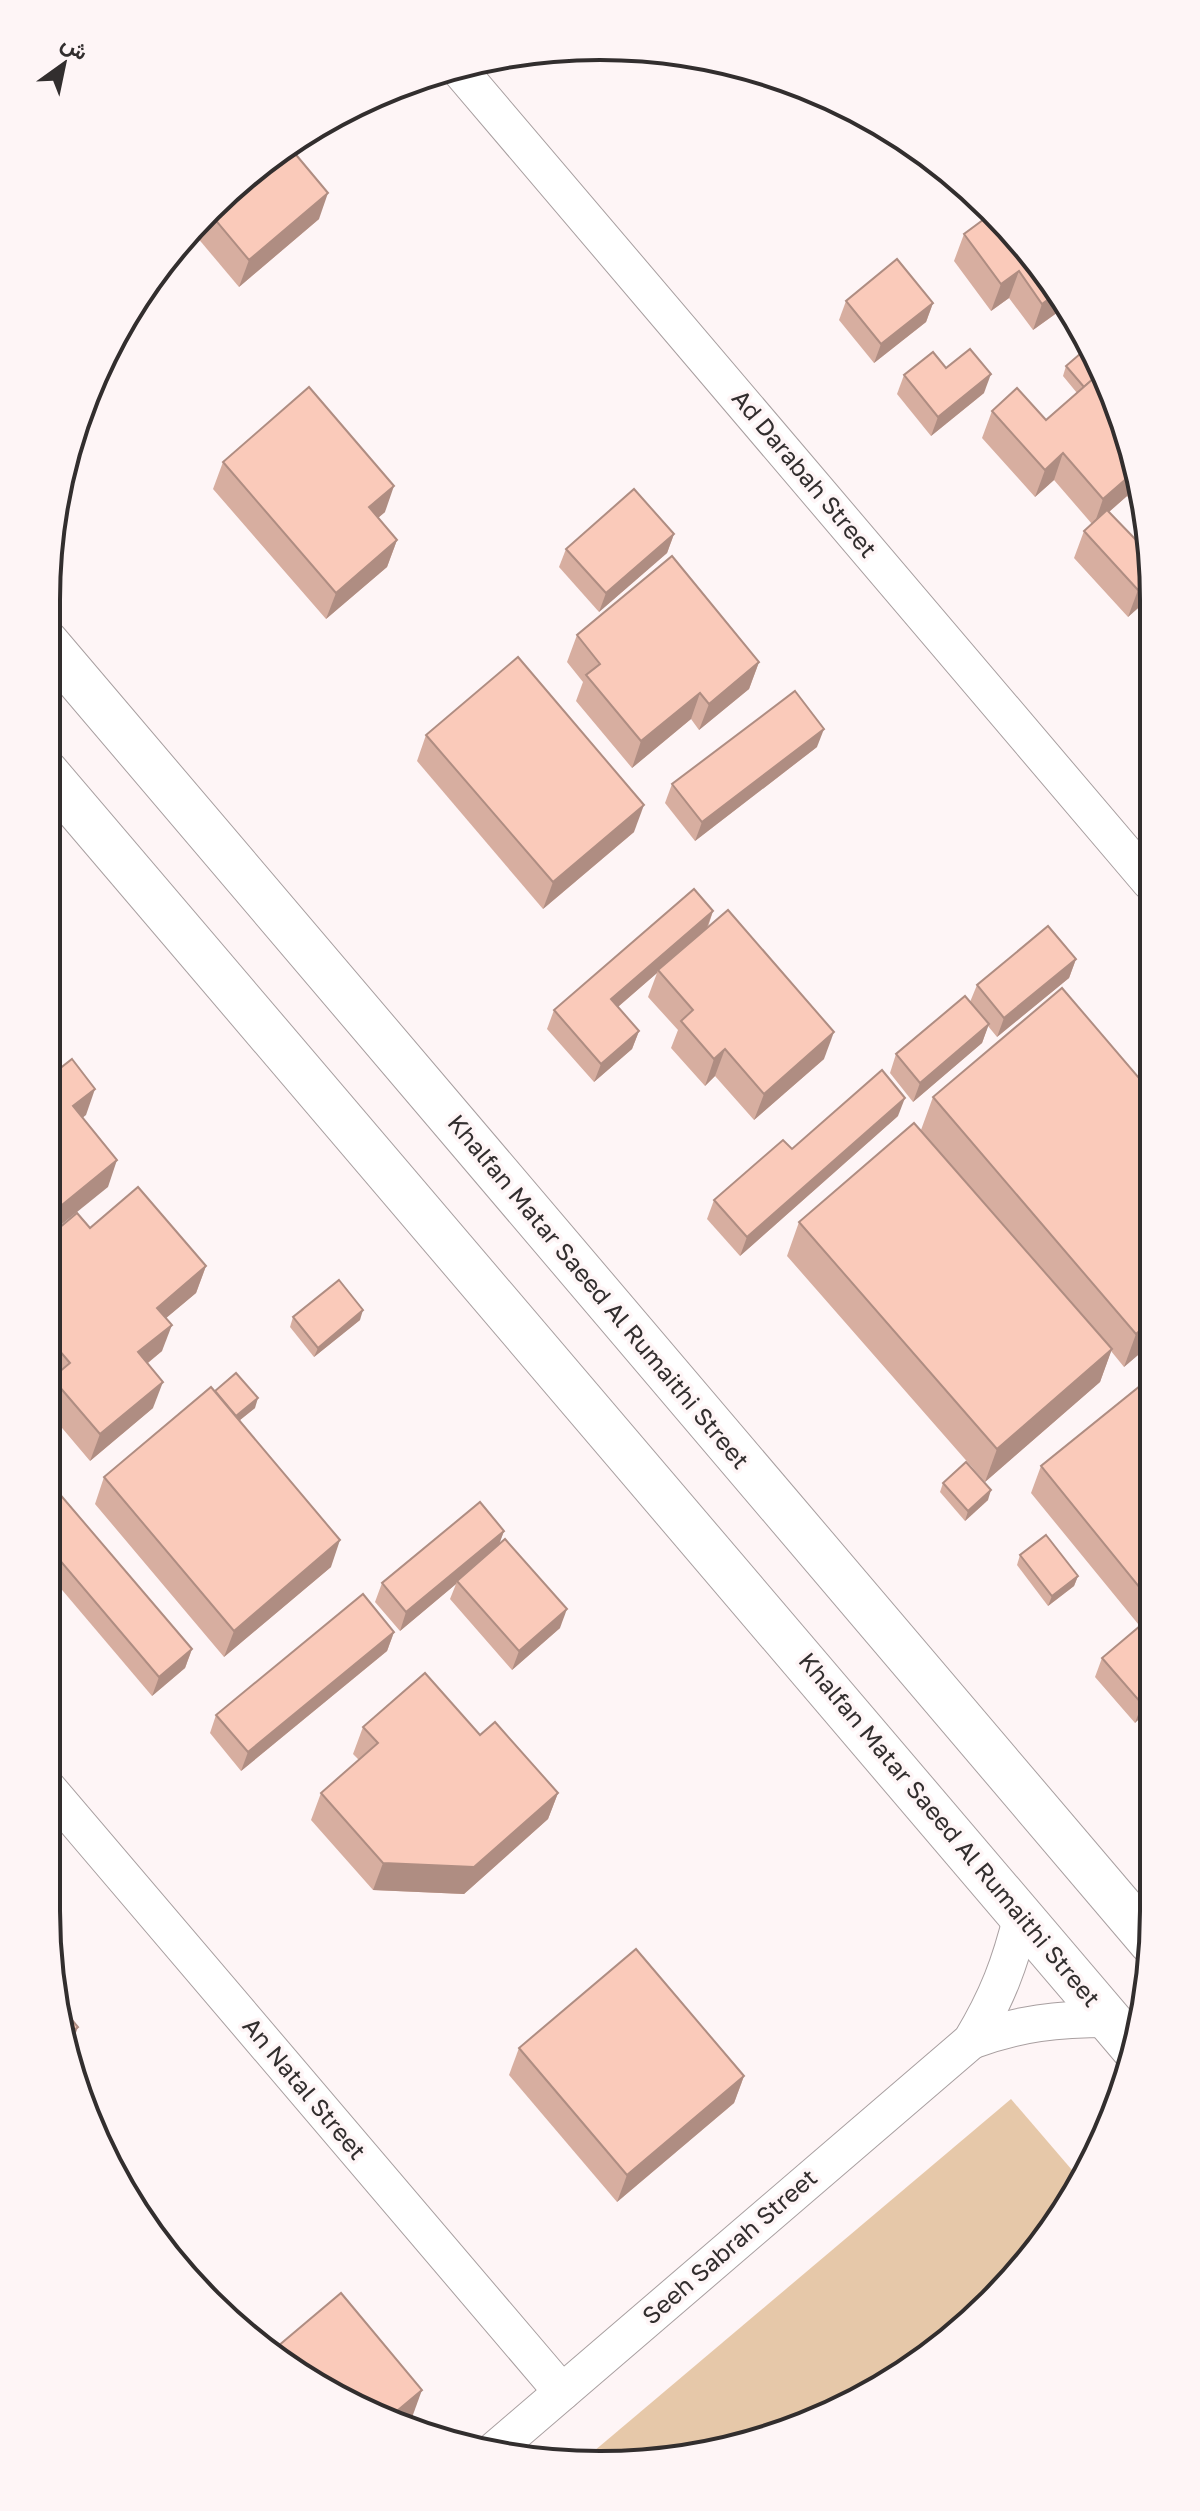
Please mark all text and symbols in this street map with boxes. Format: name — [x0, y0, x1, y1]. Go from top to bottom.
north arrow — [24, 24, 104, 104]
text: ش — [56, 28, 94, 66]
street label: Ad Darabah Street — [727, 383, 884, 563]
street label: Khalfan Matar Saeed Al Rumaithi Street — [442, 1108, 756, 1474]
street label: Khalfan Matar Saeed Al Rumaithi Street — [793, 1646, 1107, 2012]
street label: An Natal Street — [237, 2011, 373, 2165]
street label: Seeh Sabrah Street — [636, 2162, 822, 2330]

